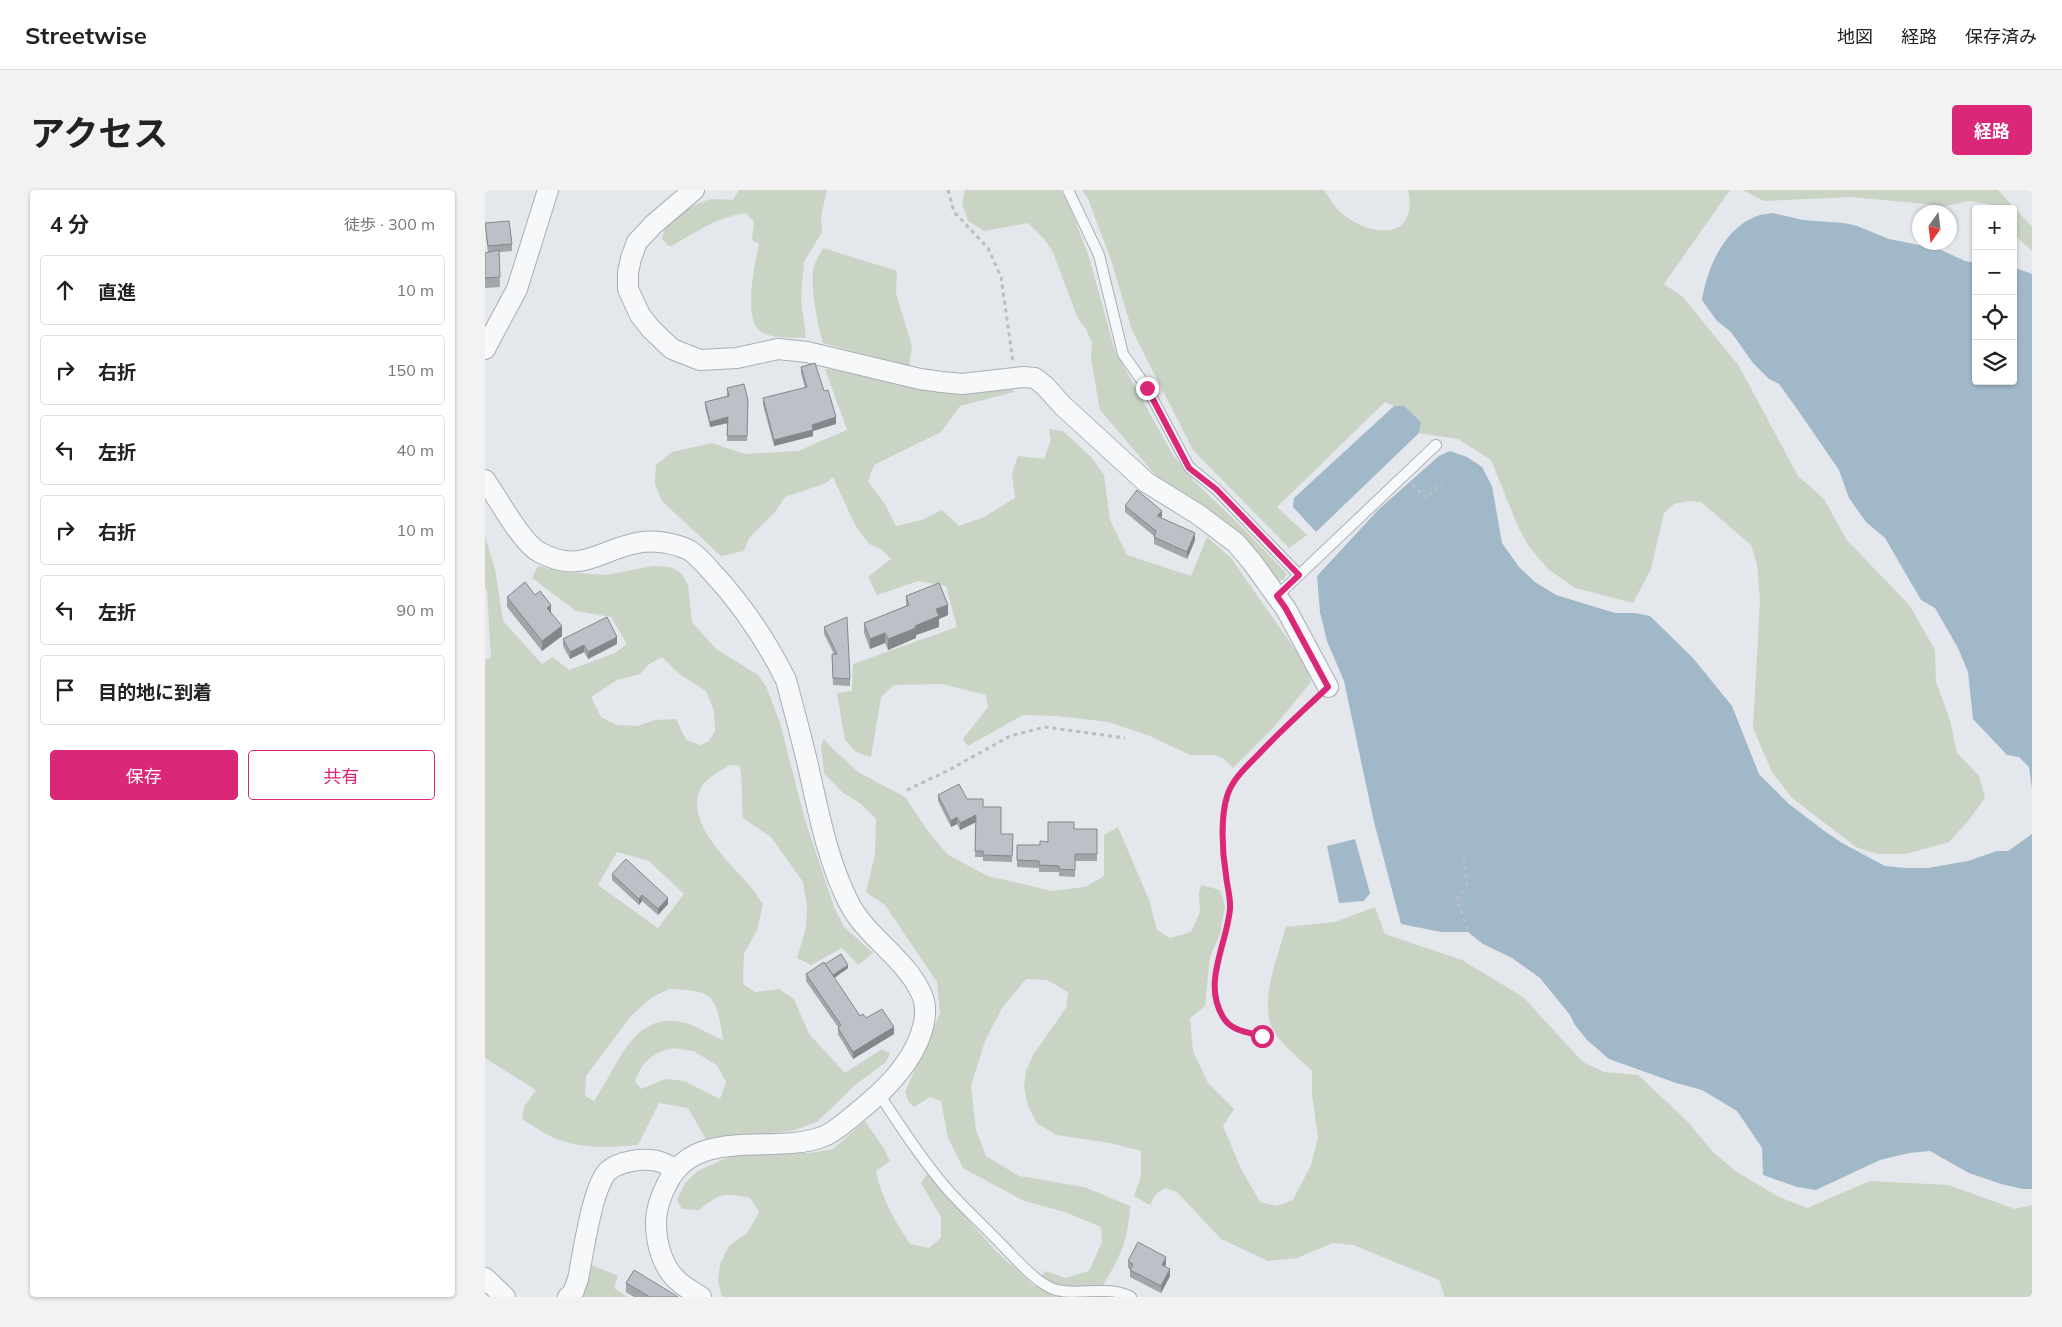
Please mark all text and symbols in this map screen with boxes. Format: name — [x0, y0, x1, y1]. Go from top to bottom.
text: Streetwise — [25, 20, 147, 50]
text: 地図 — [1837, 25, 1873, 48]
text: 経路 — [1901, 25, 1937, 48]
text: 保存済み — [1965, 25, 2037, 48]
button: 経路 — [1952, 105, 2032, 155]
text: アクセス — [30, 111, 168, 155]
north arrow — [1912, 205, 1957, 250]
map controls — [1972, 205, 2017, 385]
button: + — [1972, 205, 2017, 250]
text: 4 分 — [50, 211, 89, 237]
text: 徒歩 · 300 m — [344, 214, 435, 234]
button: − — [1972, 250, 2017, 295]
icon: ahead — [51, 276, 79, 304]
text: 直進 — [98, 280, 136, 304]
text: 10 m — [397, 280, 434, 300]
button: locate — [1972, 295, 2017, 340]
button: layers — [1972, 340, 2017, 385]
icon: right — [51, 356, 79, 384]
text: 右折 — [98, 360, 136, 384]
text: 150 m — [387, 360, 434, 380]
route end — [1136, 377, 1159, 400]
icon: left — [51, 436, 79, 464]
text: 左折 — [98, 440, 136, 464]
text: 40 m — [397, 440, 434, 460]
icon: right — [51, 516, 79, 544]
text: 右折 — [98, 520, 136, 544]
text: 10 m — [397, 520, 434, 540]
icon: left — [51, 596, 79, 624]
text: 左折 — [98, 600, 136, 624]
text: 90 m — [397, 600, 434, 620]
icon: arrive — [51, 676, 79, 704]
text: 目的地に到着 — [98, 680, 212, 704]
button: 保存 — [50, 750, 238, 800]
button: 共有 — [248, 750, 435, 800]
route start — [1251, 1025, 1274, 1048]

